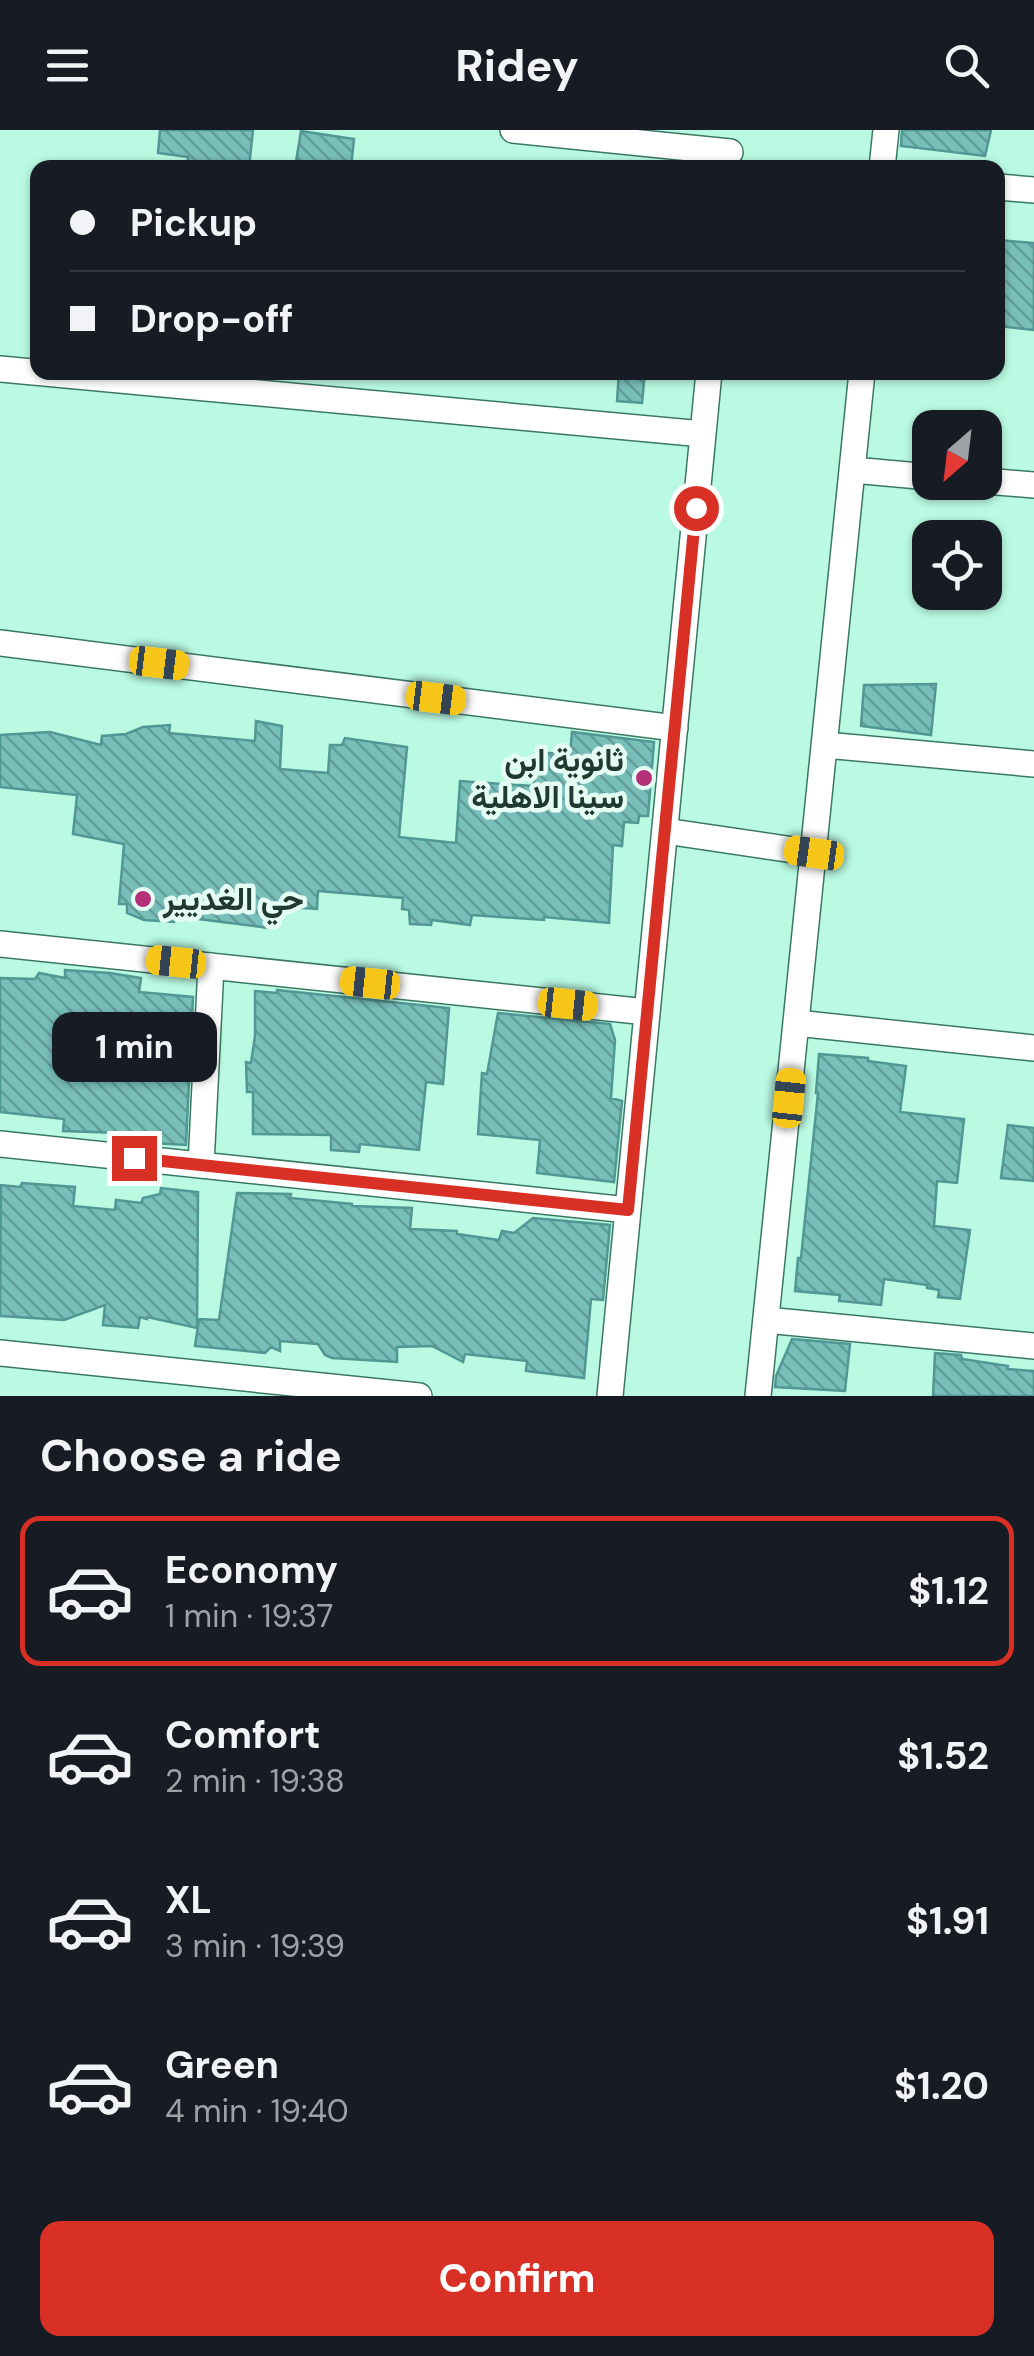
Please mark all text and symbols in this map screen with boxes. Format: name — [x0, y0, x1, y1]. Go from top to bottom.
text: Ridey — [455, 36, 579, 95]
icon: menu — [40, 38, 95, 93]
icon: search — [939, 38, 994, 93]
text: Pickup — [130, 198, 257, 248]
text: Drop-off — [130, 294, 293, 344]
north arrow — [912, 410, 1002, 500]
map controls — [912, 410, 1002, 610]
route start — [674, 486, 719, 531]
button: locate — [912, 520, 1002, 610]
car — [127, 644, 191, 682]
car — [404, 679, 468, 717]
place label: ثانوية ابن سينا الاهلية — [471, 739, 624, 818]
marker: ثانوية ابن سينا الاهلية — [633, 767, 655, 789]
car — [782, 834, 846, 872]
place label: حي الغديير — [162, 878, 304, 926]
marker: حي الغديير — [132, 888, 154, 910]
car — [145, 944, 207, 980]
car — [339, 965, 401, 1001]
car — [537, 986, 599, 1022]
callout: 1 min — [52, 1013, 216, 1083]
text: 1 min — [96, 1026, 173, 1068]
car — [771, 1067, 807, 1129]
route end — [112, 1136, 157, 1181]
text: Choose a ride — [40, 1426, 342, 1485]
text: Economy — [165, 1545, 338, 1595]
icon: car — [45, 1546, 135, 1636]
text: $1.12 — [908, 1566, 989, 1616]
text: 1 min · 19:37 — [165, 1595, 333, 1637]
text: Comfort — [165, 1710, 321, 1760]
icon: car — [45, 1711, 135, 1801]
text: $1.52 — [897, 1731, 989, 1781]
text: 2 min · 19:38 — [165, 1760, 345, 1802]
text: XL — [165, 1875, 212, 1925]
icon: car — [45, 1876, 135, 1966]
text: $1.91 — [906, 1896, 989, 1946]
text: 3 min · 19:39 — [165, 1925, 345, 1967]
text: Green — [165, 2040, 279, 2090]
icon: car — [45, 2041, 135, 2131]
text: $1.20 — [894, 2061, 989, 2111]
text: 4 min · 19:40 — [165, 2090, 349, 2132]
button: Confirm — [40, 2221, 994, 2336]

